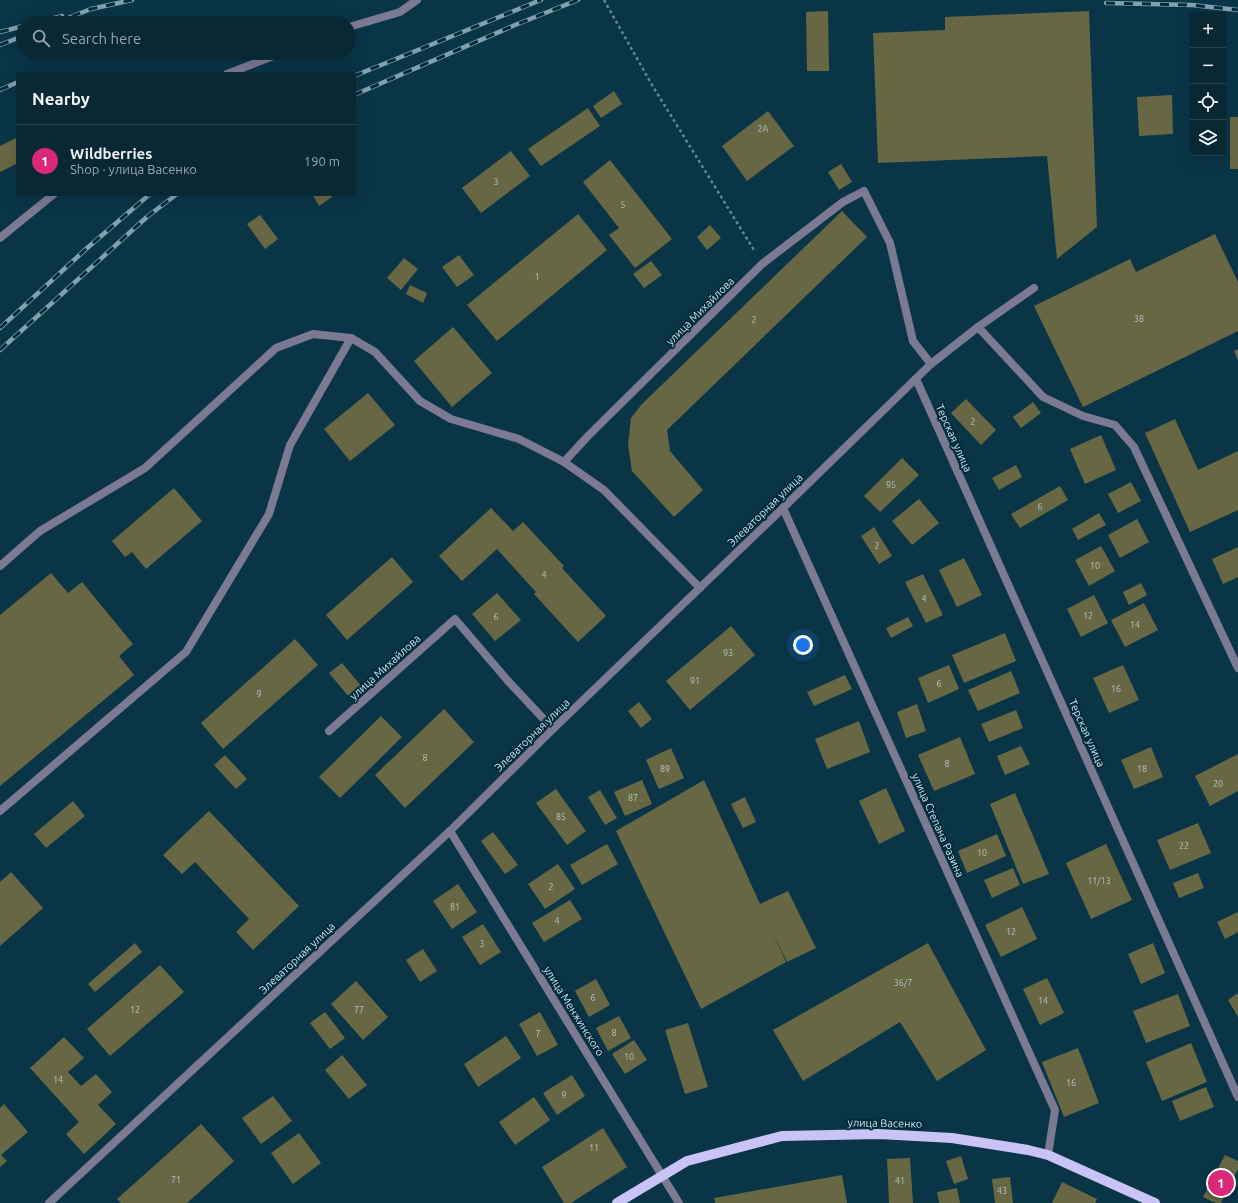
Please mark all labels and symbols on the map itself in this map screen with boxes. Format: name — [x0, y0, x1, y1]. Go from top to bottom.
house number: 2А — [758, 124, 769, 134]
house number: 3 — [493, 177, 499, 187]
house number: 5 — [620, 200, 626, 210]
house number: 1 — [534, 272, 540, 282]
street label: улица Михайлова — [664, 275, 736, 347]
house number: 38 — [1134, 314, 1144, 324]
house number: 2 — [751, 315, 757, 325]
street label: Терская улица — [934, 402, 974, 474]
house number: 2 — [970, 417, 976, 427]
street label: Элеваторная улица — [725, 471, 805, 549]
house number: 95 — [886, 480, 896, 490]
house number: 6 — [1037, 502, 1043, 512]
house number: 2 — [874, 541, 880, 551]
house number: 10 — [1090, 561, 1100, 571]
house number: 4 — [541, 570, 547, 580]
house number: 4 — [921, 594, 927, 604]
house number: 12 — [1083, 611, 1093, 621]
house number: 6 — [493, 612, 499, 622]
house number: 14 — [1130, 620, 1140, 630]
street label: улица Михайлова — [347, 632, 423, 702]
your location — [793, 635, 813, 655]
house number: 93 — [723, 648, 733, 658]
house number: 91 — [690, 676, 700, 686]
house number: 6 — [936, 679, 942, 689]
house number: 16 — [1111, 684, 1121, 694]
house number: 9 — [256, 689, 262, 699]
street label: Элеваторная улица — [492, 696, 572, 774]
street label: Терская улица — [1067, 697, 1107, 769]
house number: 8 — [422, 753, 428, 763]
house number: 8 — [944, 759, 950, 769]
house number: 89 — [660, 764, 670, 774]
house number: 18 — [1137, 764, 1147, 774]
street label: улица Степана Разина — [910, 771, 966, 879]
house number: 20 — [1213, 779, 1223, 789]
house number: 87 — [628, 793, 638, 803]
house number: 85 — [556, 812, 566, 822]
house number: 22 — [1179, 841, 1189, 851]
house number: 10 — [977, 848, 987, 858]
house number: 11/13 — [1087, 876, 1111, 886]
house number: 2 — [548, 882, 554, 892]
house number: 81 — [450, 902, 460, 912]
house number: 4 — [554, 916, 560, 926]
street label: Элеваторная улица — [257, 920, 337, 996]
house number: 12 — [1006, 927, 1016, 937]
house number: 3 — [479, 939, 485, 949]
street label: улица Менжинского — [541, 964, 607, 1058]
house number: 36/7 — [894, 978, 912, 988]
house number: 6 — [590, 993, 596, 1003]
house number: 14 — [1038, 996, 1048, 1006]
house number: 12 — [130, 1005, 140, 1015]
house number: 77 — [354, 1005, 364, 1015]
house number: 8 — [611, 1028, 617, 1038]
house number: 7 — [535, 1029, 541, 1039]
house number: 10 — [624, 1052, 634, 1062]
house number: 14 — [53, 1075, 63, 1085]
house number: 16 — [1066, 1078, 1076, 1088]
house number: 9 — [561, 1090, 567, 1100]
street label: улица Васенко — [848, 1116, 922, 1130]
house number: 11 — [589, 1143, 599, 1153]
pin: 1 — [1208, 1168, 1234, 1198]
house number: 71 — [171, 1175, 181, 1185]
house number: 41 — [895, 1176, 905, 1186]
house number: 43 — [997, 1186, 1007, 1196]

